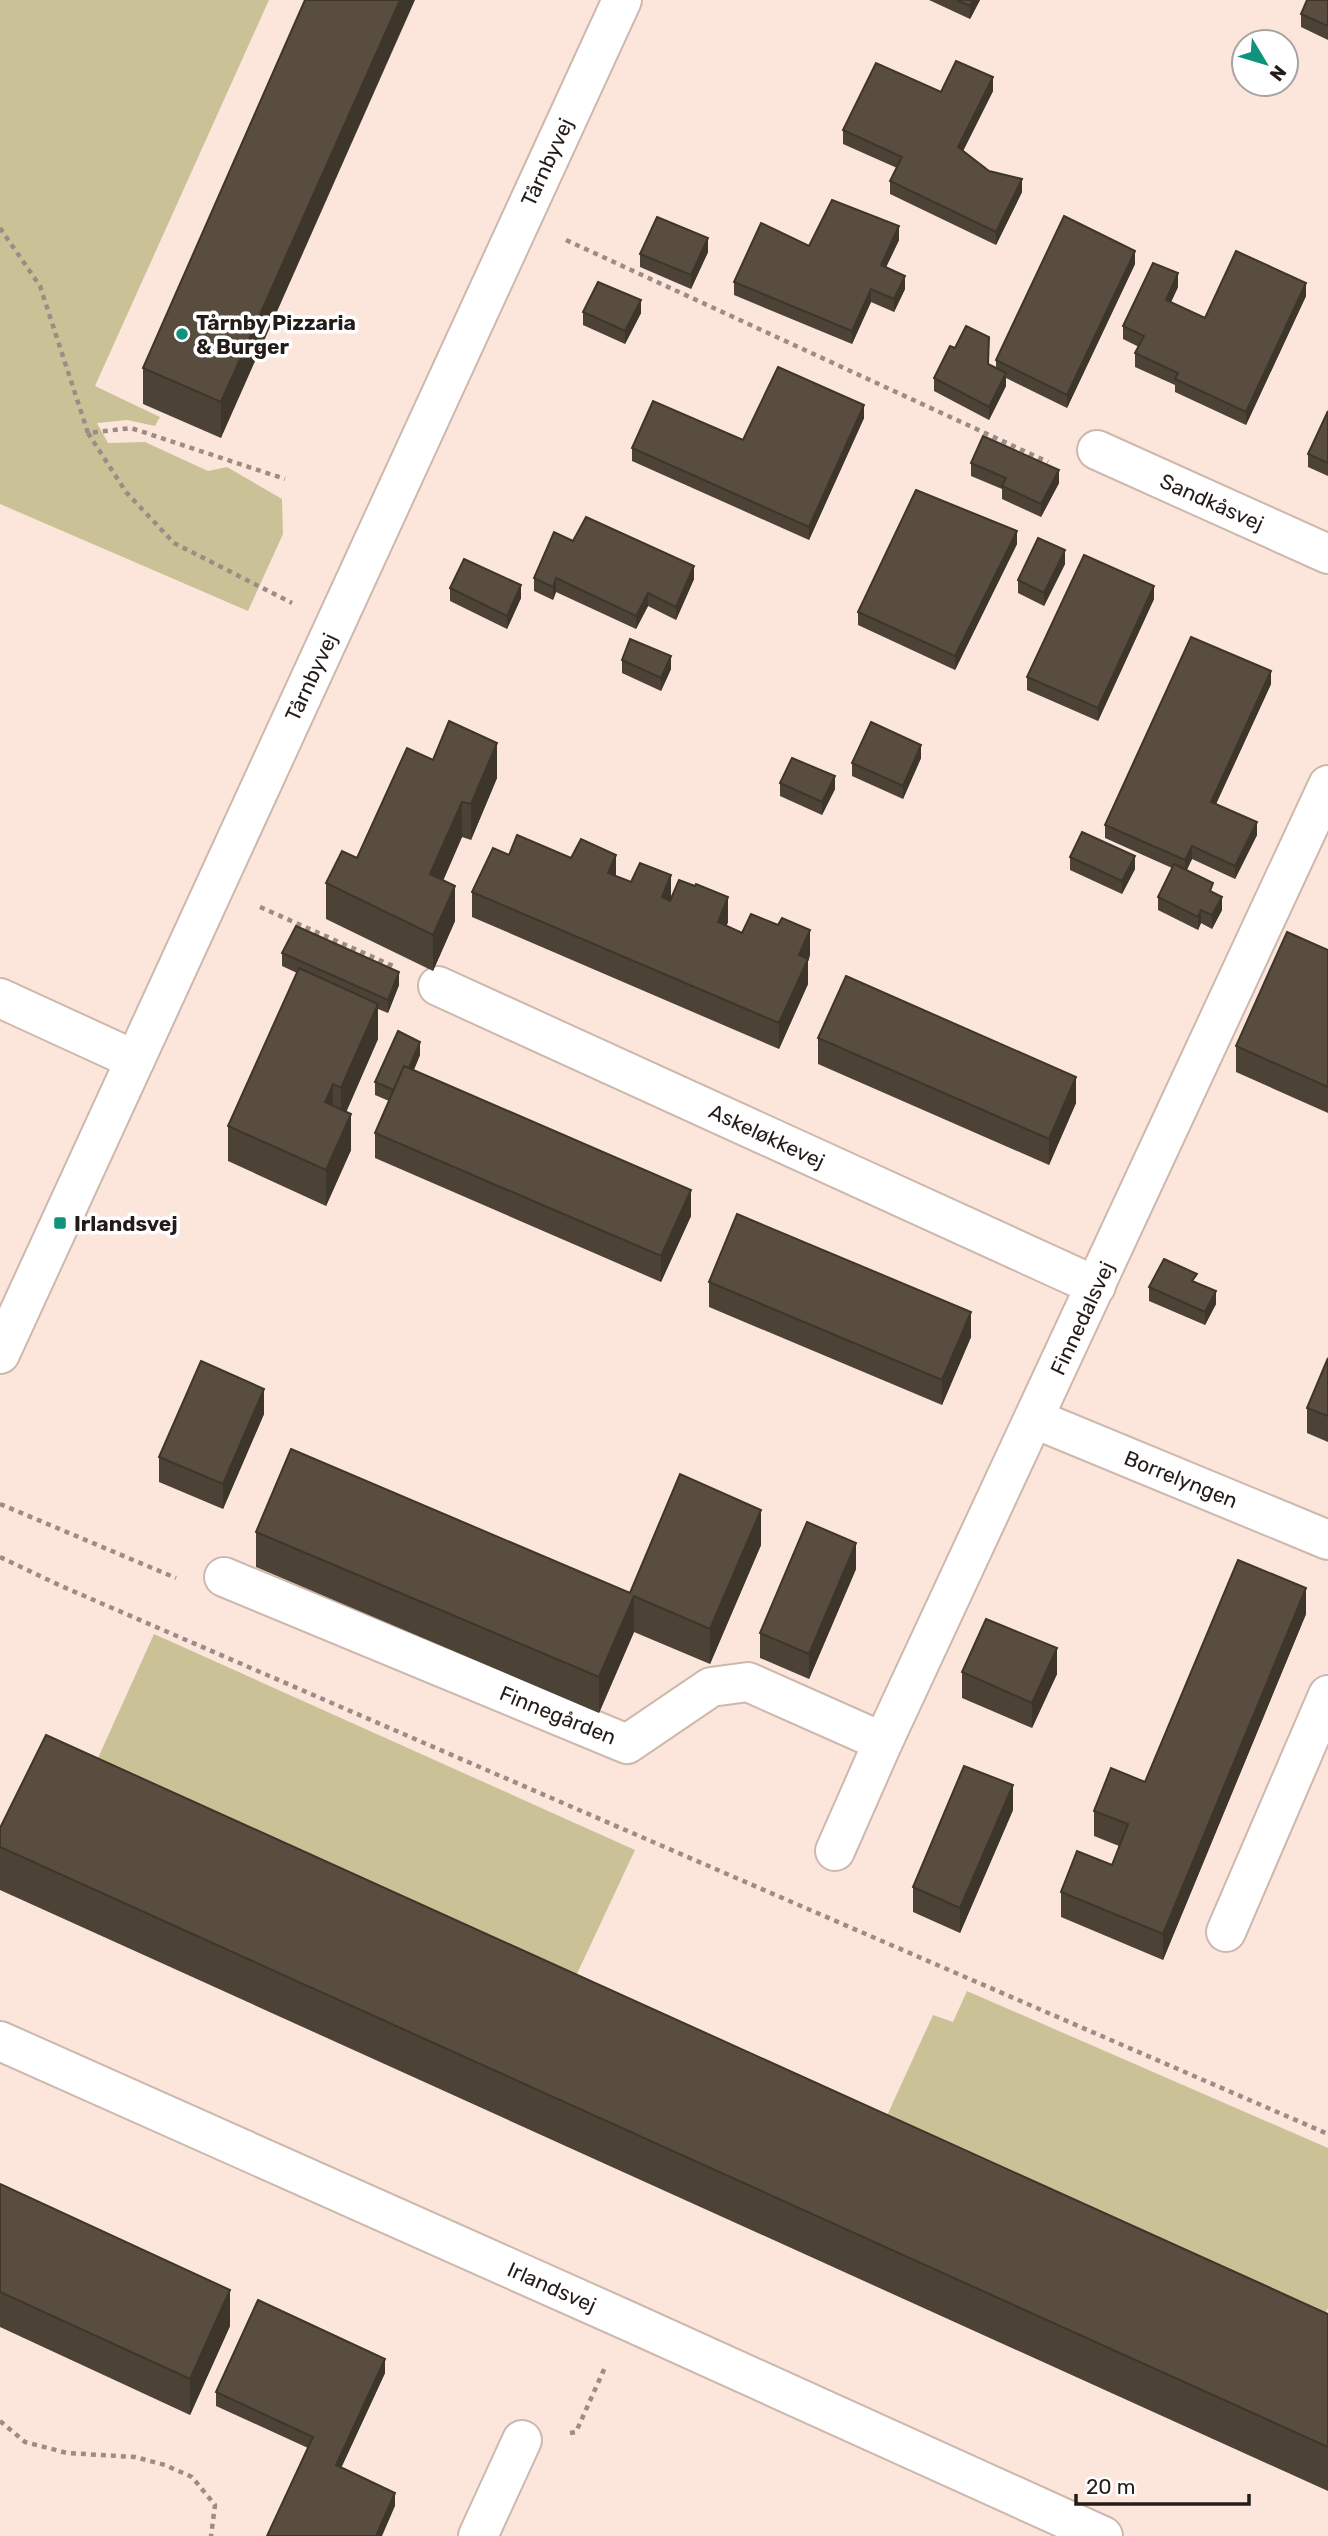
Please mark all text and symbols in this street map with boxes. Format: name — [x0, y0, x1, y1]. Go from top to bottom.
north arrow — [1230, 28, 1300, 98]
text: N — [1265, 61, 1291, 86]
street label: Tårnbyvej — [516, 114, 578, 210]
place label: Tårnby Pizzaria & Burger — [196, 310, 356, 359]
marker: Tårnby Pizzaria & Burger — [174, 326, 190, 342]
street label: Sandkåsvej — [1156, 468, 1268, 536]
street label: Tårnbyvej — [280, 629, 342, 725]
street label: Askeløkkevej — [705, 1098, 829, 1174]
place label: Irlandsvej — [74, 1211, 178, 1236]
marker: Irlandsvej — [52, 1215, 68, 1231]
street label: Finnedalsvej — [1045, 1257, 1119, 1379]
street label: Borrelyngen — [1121, 1445, 1241, 1513]
street label: Finnegården — [496, 1680, 620, 1750]
street label: Irlandsvej — [504, 2256, 600, 2318]
scale bar — [1076, 2462, 1249, 2506]
text: 20 m — [1086, 2474, 1135, 2499]

